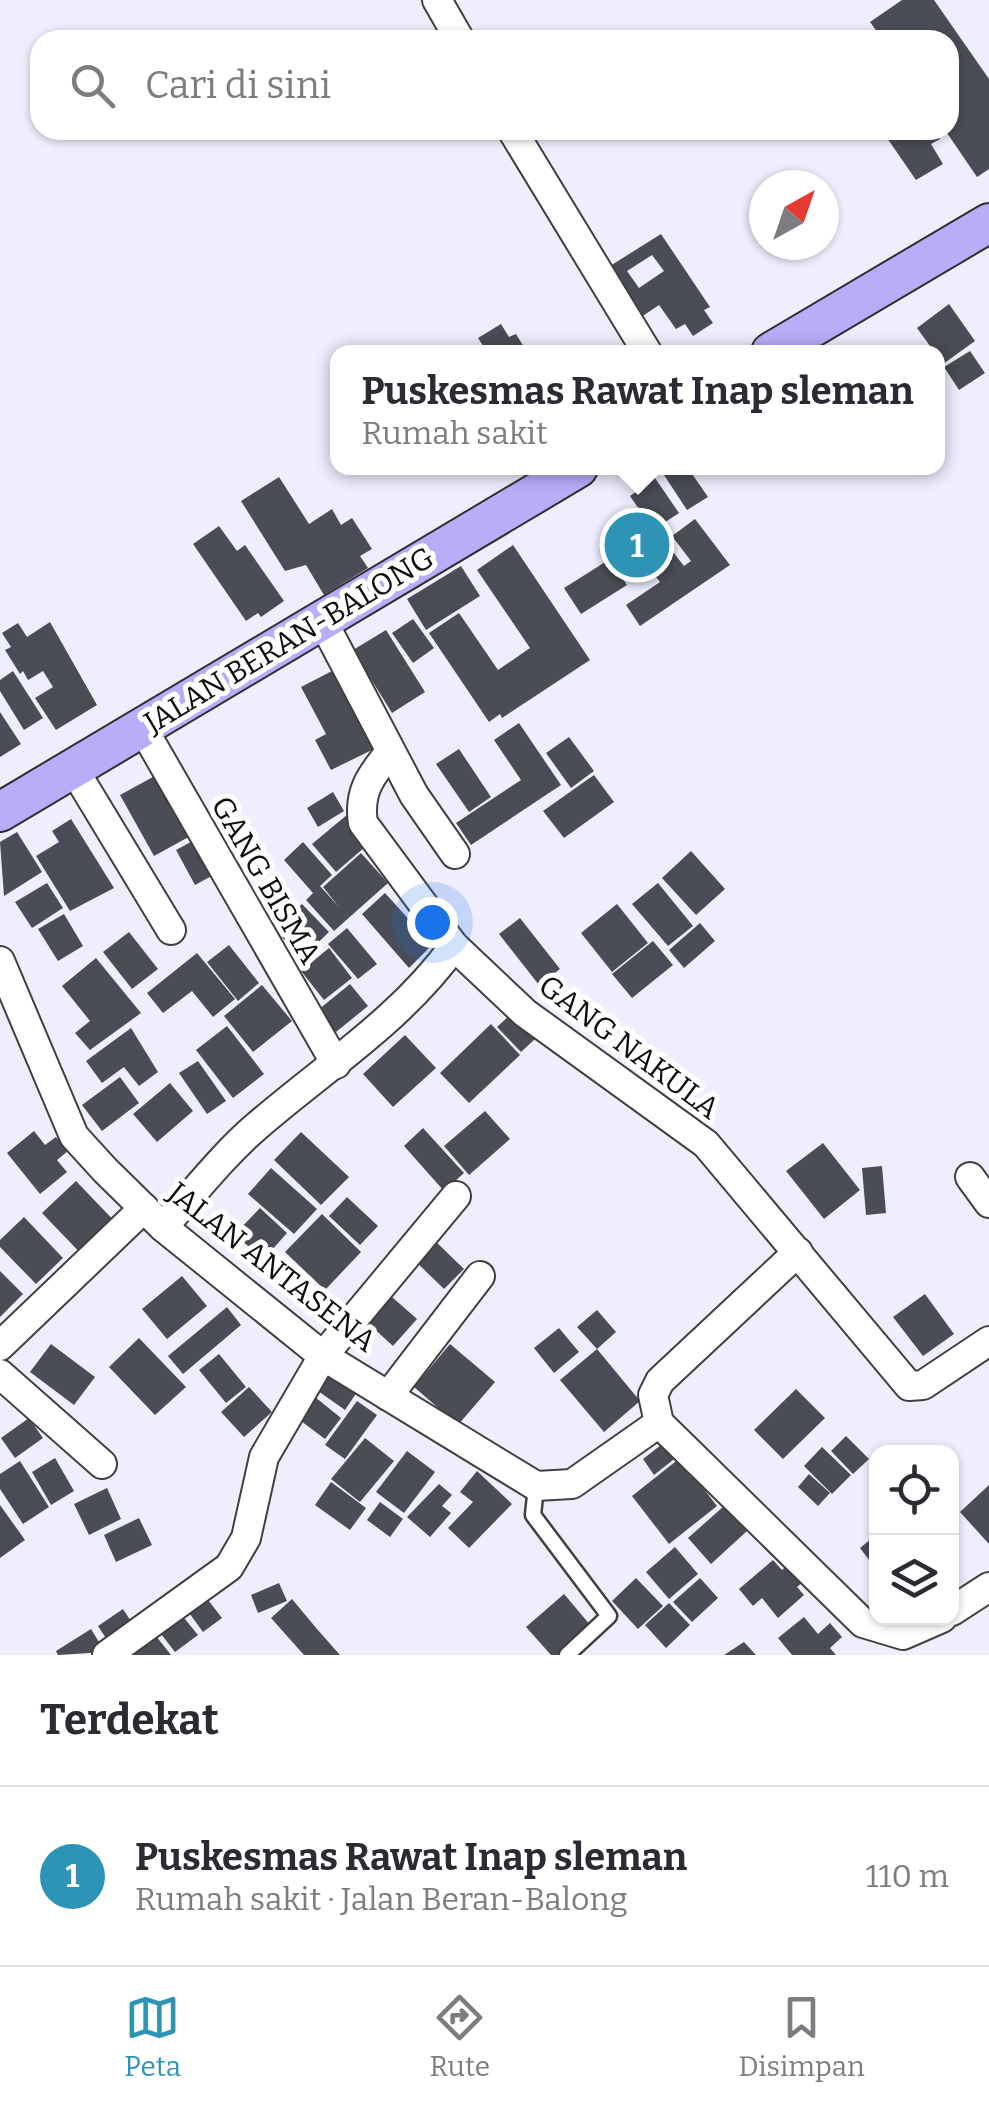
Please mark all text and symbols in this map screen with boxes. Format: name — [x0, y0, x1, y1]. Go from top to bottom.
search box — [30, 30, 959, 140]
icon: search — [65, 58, 120, 113]
text: Cari di sini — [145, 62, 331, 108]
north arrow — [749, 170, 839, 260]
popup — [330, 345, 945, 475]
text: Puskesmas Rawat Inap sleman — [361, 368, 914, 414]
text: Rumah sakit — [361, 414, 548, 452]
pin: 1 — [604, 508, 670, 582]
street label: JALAN BERAN-BALONG — [137, 539, 440, 741]
street label: GANG BISMA — [204, 790, 329, 971]
your location — [407, 897, 458, 948]
street label: GANG NAKULA — [532, 967, 727, 1127]
street label: JALAN ANTASENA — [160, 1174, 384, 1360]
map controls — [869, 1445, 959, 1625]
button: locate — [869, 1445, 959, 1535]
button: layers — [869, 1535, 959, 1625]
text: Terdekat — [40, 1695, 219, 1745]
text: Puskesmas Rawat Inap sleman — [135, 1834, 687, 1880]
text: 1 — [66, 1857, 79, 1895]
text: 110 m — [866, 1857, 949, 1895]
text: Rumah sakit · Jalan Beran-Balong — [135, 1880, 628, 1918]
tab: Peta — [124, 1990, 181, 2083]
tab: Rute — [430, 1990, 490, 2083]
tab: Disimpan — [739, 1990, 865, 2083]

